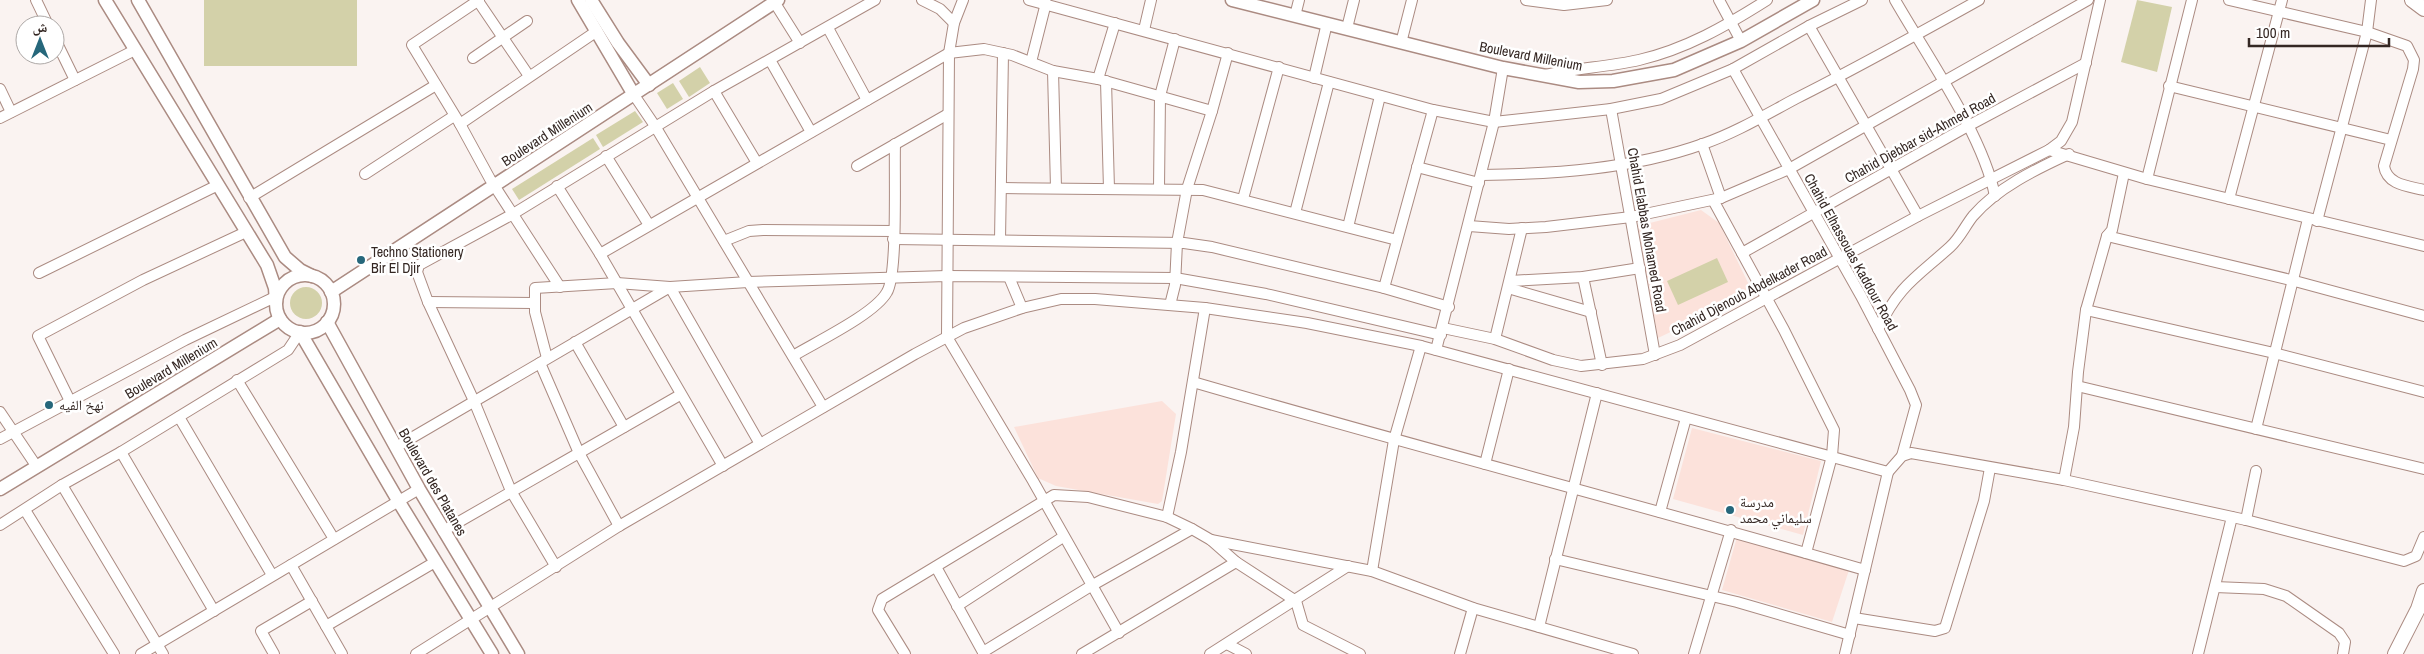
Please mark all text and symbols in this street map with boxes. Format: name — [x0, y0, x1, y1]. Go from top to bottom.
north arrow — [15, 15, 65, 65]
scale bar — [2249, 15, 2389, 47]
text: ش — [33, 18, 48, 36]
text: 100 m — [2256, 22, 2290, 43]
street label: Boulevard Millenium — [1478, 37, 1584, 75]
street label: Chahid Djebbar sid-Ahmed Road — [1841, 89, 1999, 187]
street label: Boulevard Millenium — [498, 98, 596, 170]
street label: Chahid Elabbas Mohamed Road — [1624, 146, 1670, 314]
street label: Chahid Elhassouas Kaddour Road — [1800, 170, 1902, 334]
street label: Chahid Djenoub Abdelkader Road — [1668, 242, 1830, 340]
place label: Techno Stationery Bir El Djir — [371, 243, 464, 277]
marker: Techno Stationery Bir El Djir — [355, 254, 367, 266]
street label: Boulevard Millenium — [122, 333, 220, 403]
place label: نهخ الفيه — [59, 396, 104, 415]
marker: نهخ الفيه — [43, 399, 55, 411]
street label: Boulevard des Platanes — [395, 425, 471, 539]
place label: مدرسة سليماني محمد — [1740, 493, 1812, 530]
marker: مدرسة سليماني محمد — [1724, 504, 1736, 516]

